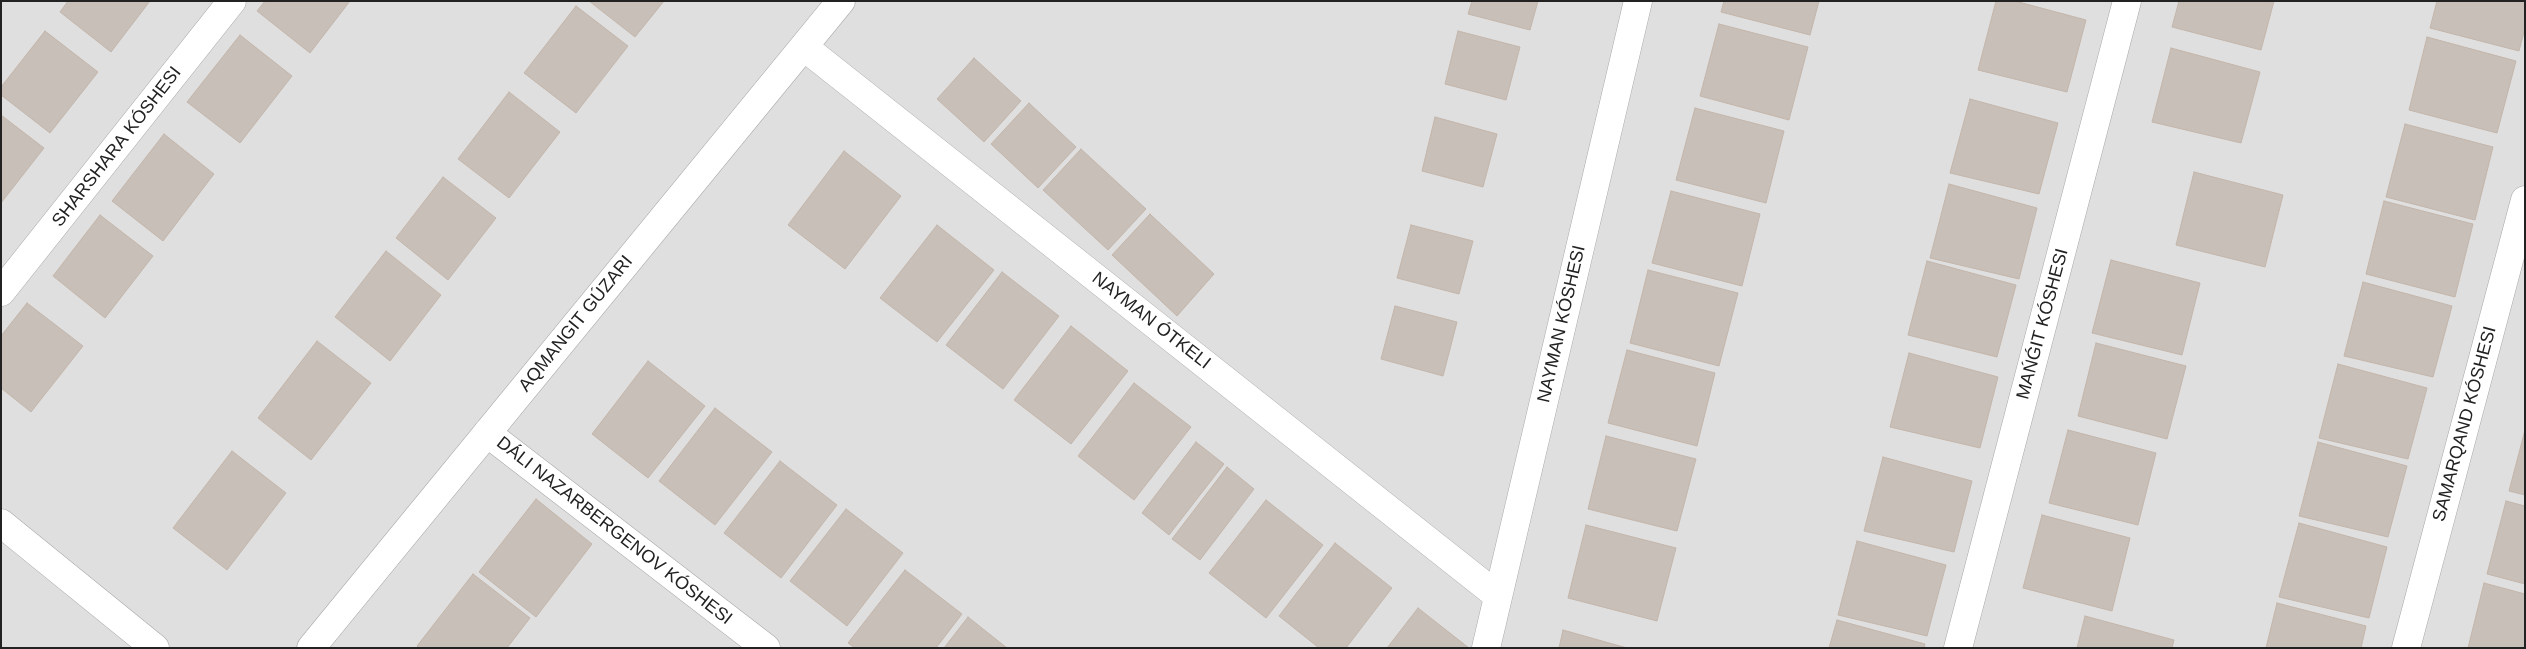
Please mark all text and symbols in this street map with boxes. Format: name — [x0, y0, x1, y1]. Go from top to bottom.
street label: SHARSHARA KÓSHESI — [48, 63, 186, 231]
street label: NAYMAN KÓSHESI — [1533, 243, 1591, 405]
street label: MAŃǴIT KÓSHESI — [2013, 246, 2073, 402]
street label: AQMANGIT GÚZARI — [514, 252, 638, 396]
street label: NAYMAN ÓTKELI — [1087, 268, 1215, 374]
street label: SAMARQAND KÓSHESI — [2429, 324, 2501, 524]
street label: DÁLI NAZARBERGENOV KÓSHESI — [492, 432, 736, 630]

